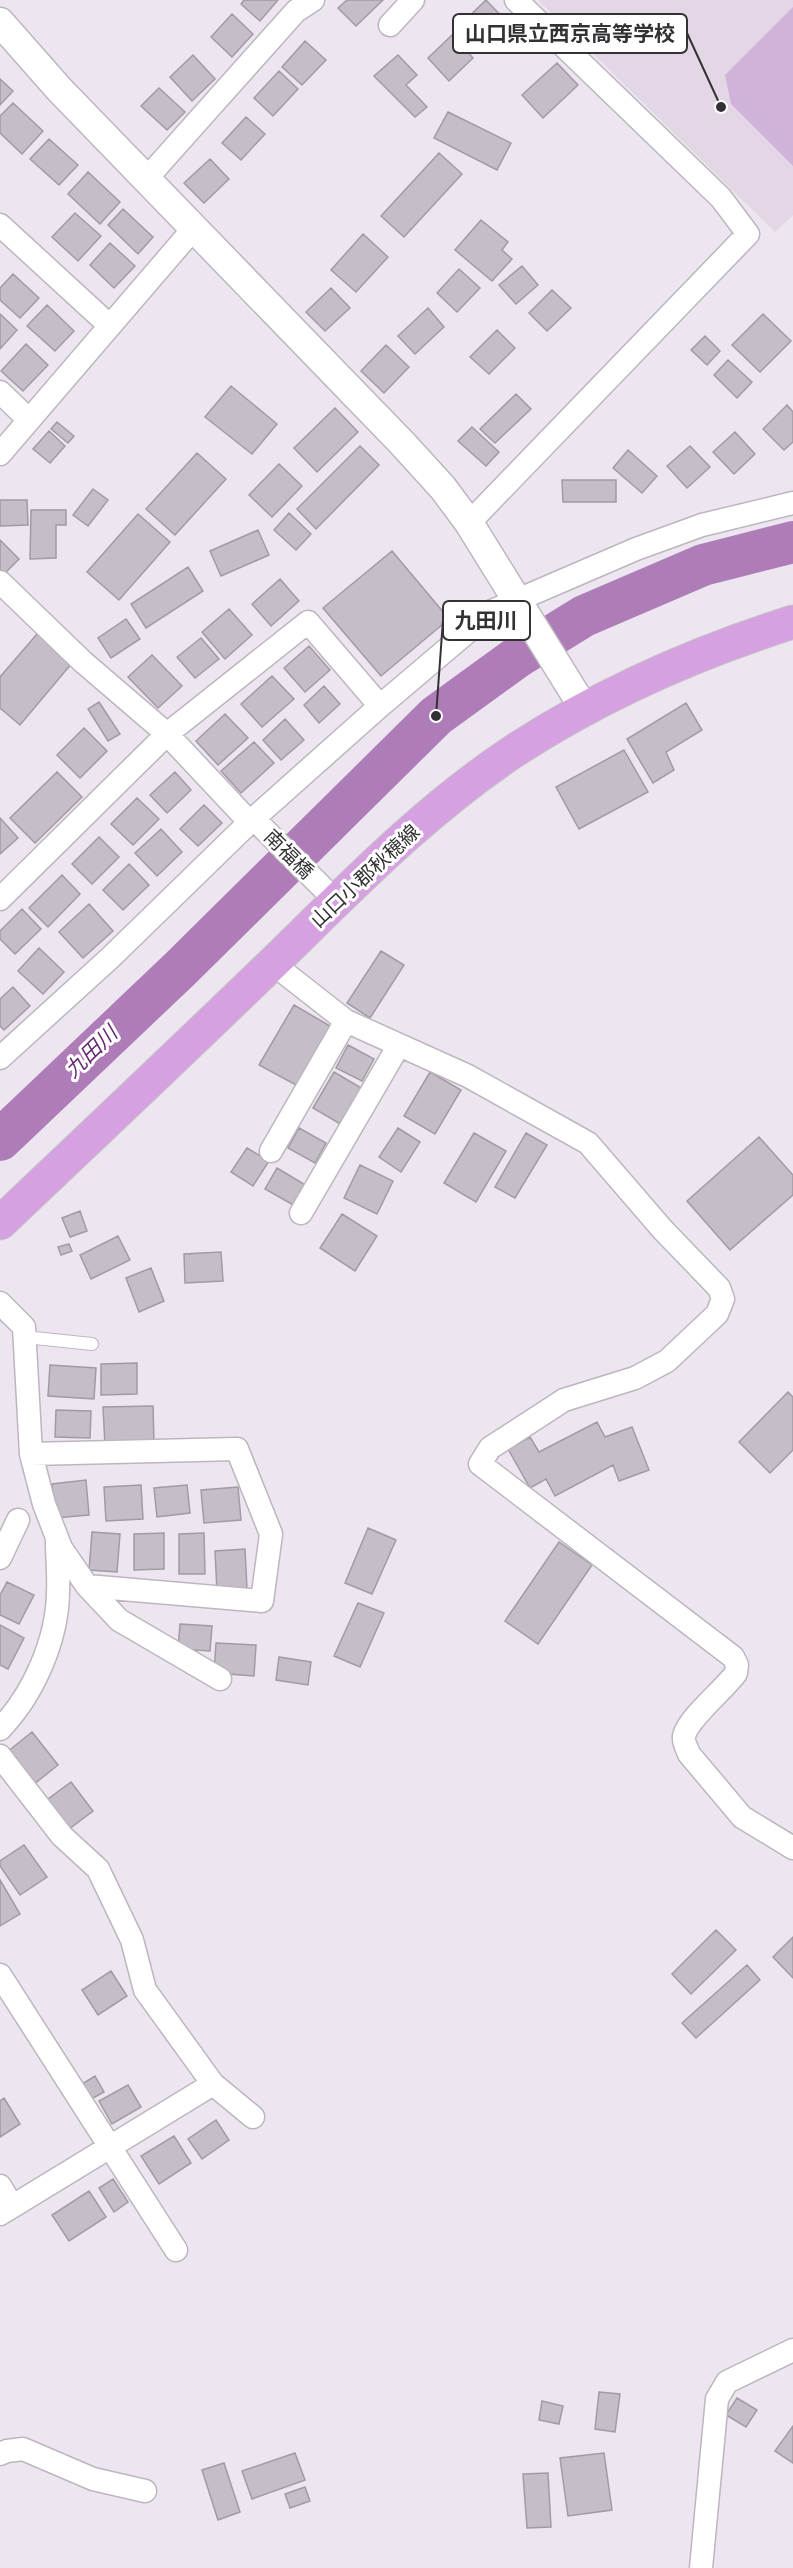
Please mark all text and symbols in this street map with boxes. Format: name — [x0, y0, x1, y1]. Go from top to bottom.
callout: 山口県立西京高等学校 — [453, 14, 687, 53]
text: 山口県立西京高等学校 — [465, 20, 675, 46]
callout: 九田川 — [443, 601, 530, 640]
text: 九田川 — [455, 607, 518, 633]
street label: 山口小郡秋穂線 — [305, 819, 424, 932]
street label: 南福橋 — [260, 824, 319, 883]
water label: 九田川 — [59, 1019, 123, 1083]

